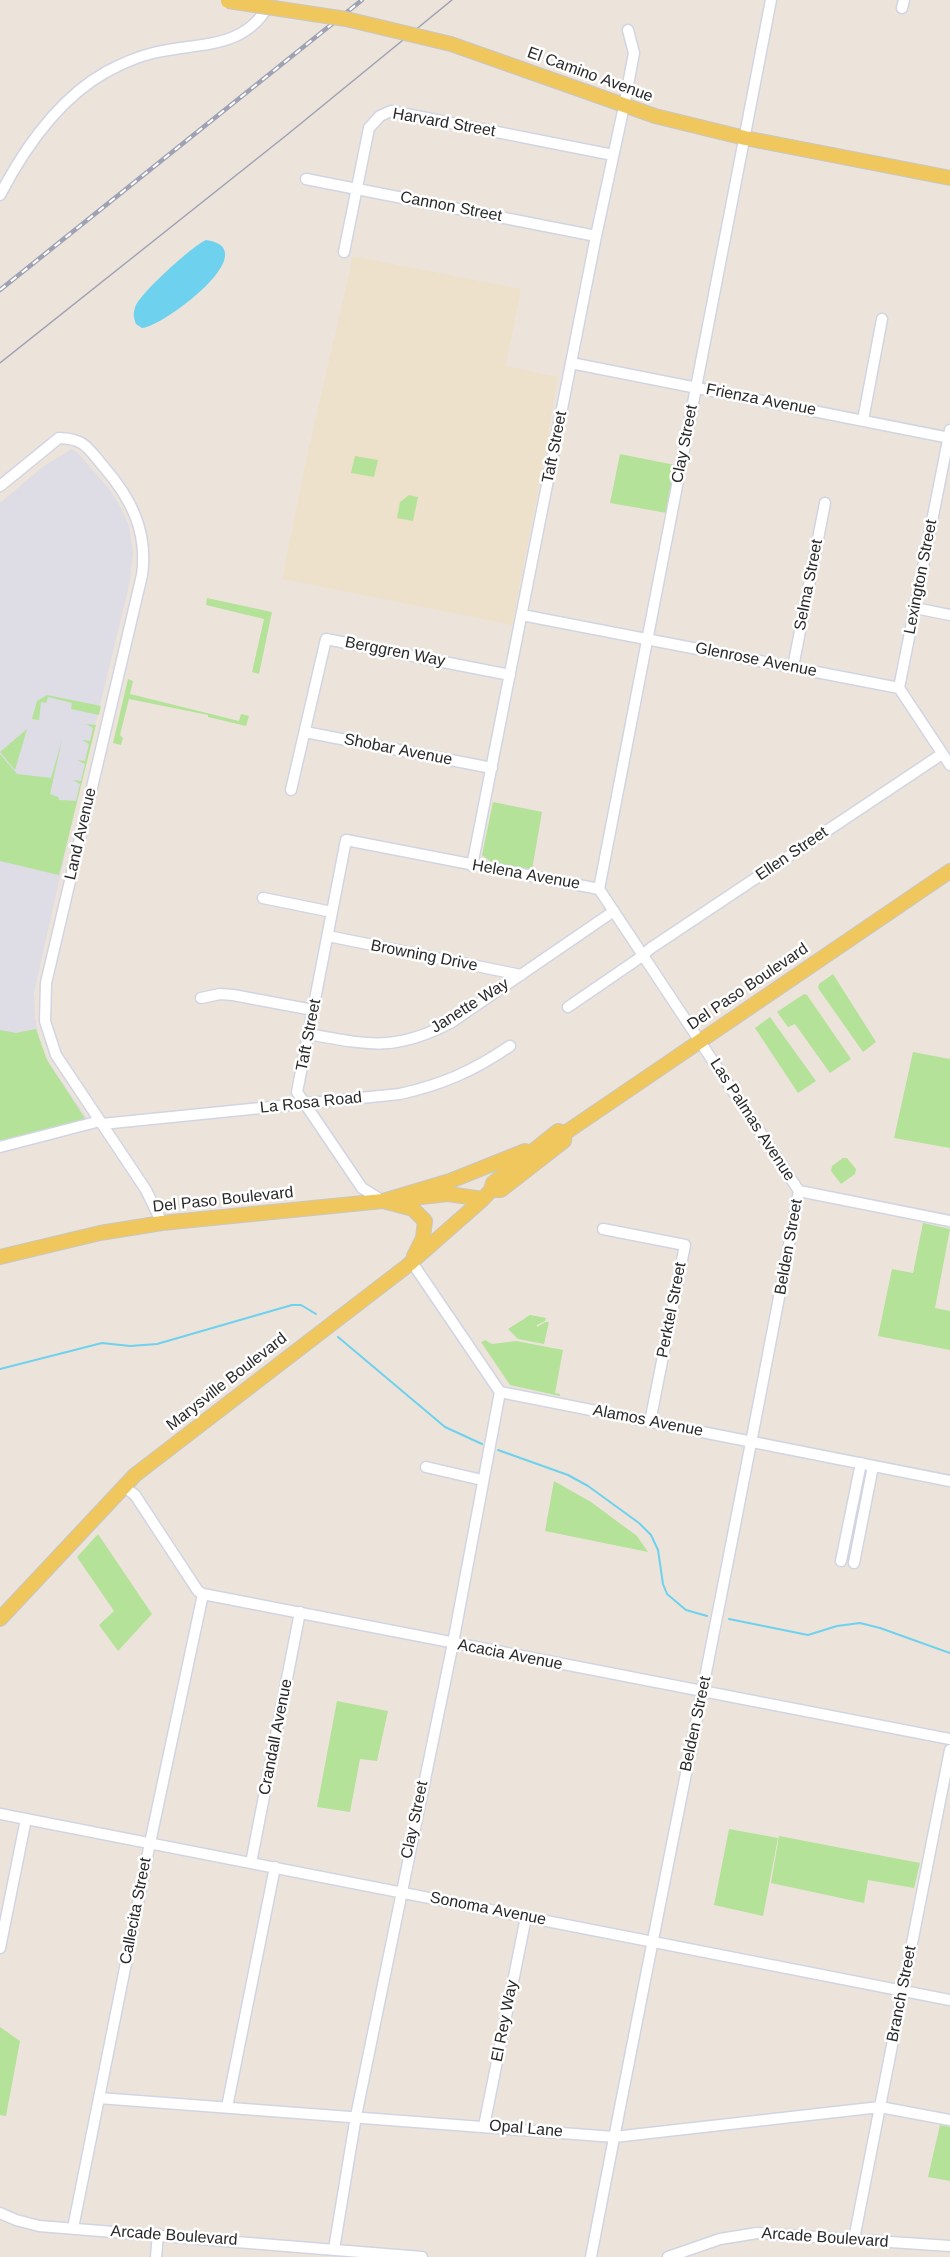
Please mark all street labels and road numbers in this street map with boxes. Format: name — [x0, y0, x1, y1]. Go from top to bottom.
street label: El Camino Avenue — [525, 43, 655, 107]
street label: Harvard Street — [391, 105, 497, 141]
street label: Cannon Street — [399, 188, 503, 226]
street label: Frienza Avenue — [704, 380, 818, 420]
street label: Clay Street — [668, 403, 702, 485]
street label: Taft Street — [539, 409, 571, 485]
street label: Lexington Street — [900, 518, 942, 636]
street label: Selma Street — [791, 538, 827, 632]
street label: Berggren Way — [343, 633, 447, 671]
street label: Glenrose Avenue — [694, 639, 818, 681]
street label: Shobar Avenue — [342, 730, 454, 770]
street label: Land Avenue — [61, 786, 101, 882]
street label: Ellen Street — [752, 823, 832, 885]
street label: Helena Avenue — [471, 856, 581, 894]
street label: Browning Drive — [369, 936, 479, 976]
street label: Del Paso Boulevard — [684, 940, 812, 1034]
street label: Janette Way — [427, 974, 513, 1038]
street label: Taft Street — [293, 997, 325, 1073]
street label: Las Palmas Avenue — [705, 1055, 799, 1185]
street label: La Rosa Road — [259, 1088, 363, 1118]
street label: Del Paso Boulevard — [152, 1183, 294, 1217]
street label: Belden Street — [771, 1198, 807, 1296]
street label: Perktel Street — [653, 1261, 691, 1359]
street label: Marysville Boulevard — [163, 1329, 291, 1435]
street label: Alamos Avenue — [591, 1401, 705, 1441]
street label: Acacia Avenue — [456, 1635, 564, 1675]
street label: Belden Street — [677, 1675, 715, 1773]
street label: Crandall Avenue — [255, 1677, 297, 1797]
street label: Clay Street — [397, 1779, 433, 1861]
street label: Callecita Street — [116, 1856, 156, 1966]
street label: Sonoma Avenue — [428, 1888, 548, 1930]
street label: Branch Street — [883, 1944, 921, 2044]
street label: El Rey Way — [488, 1978, 522, 2064]
street label: Opal Lane — [488, 2116, 564, 2142]
street label: Arcade Boulevard — [110, 2222, 238, 2250]
street label: Arcade Boulevard — [761, 2224, 889, 2252]

